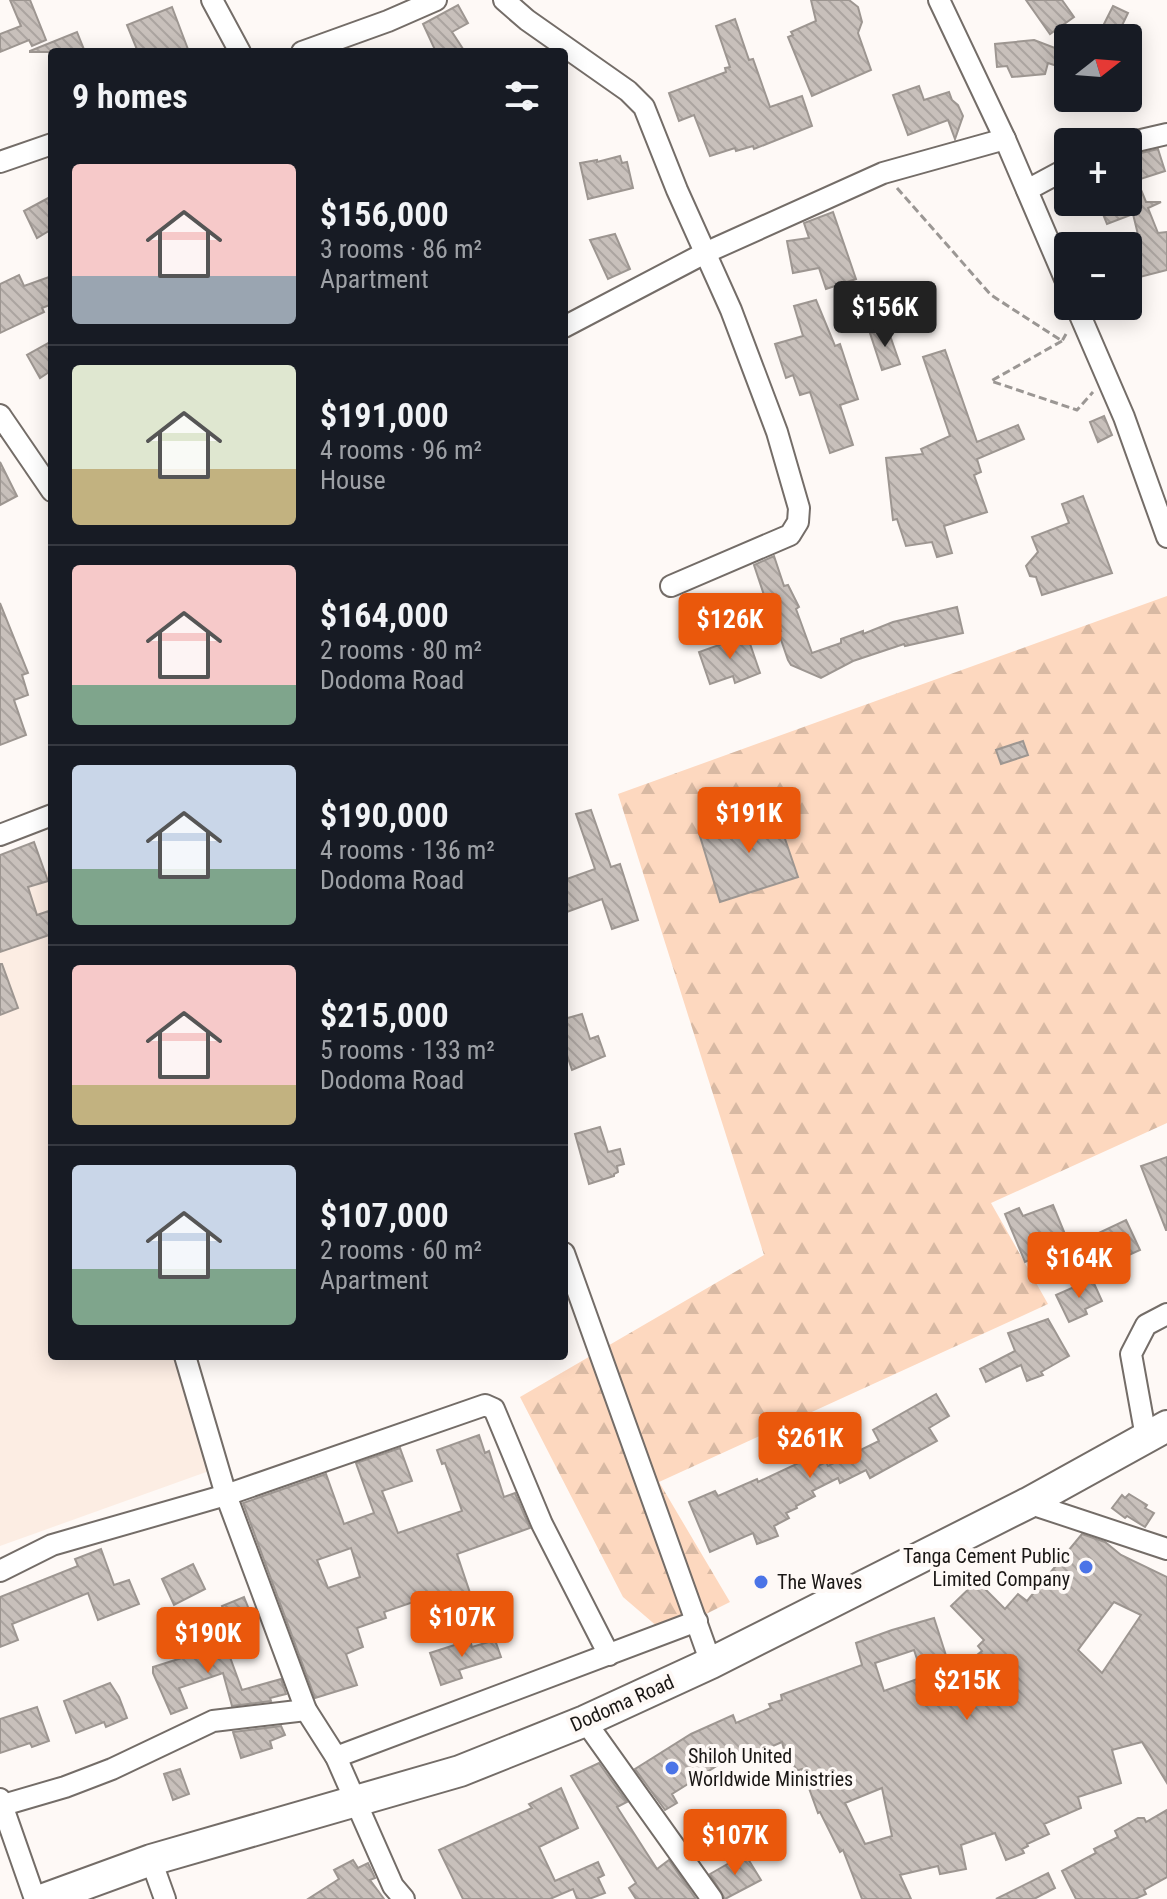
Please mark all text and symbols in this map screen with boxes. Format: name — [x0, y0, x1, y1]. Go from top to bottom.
north arrow — [1054, 24, 1142, 112]
map controls — [1054, 24, 1142, 320]
icon: filters — [500, 74, 544, 118]
text: 9 homes — [72, 76, 188, 116]
button: + — [1054, 128, 1142, 216]
text: $156,000 — [320, 194, 449, 234]
icon: home — [136, 196, 232, 292]
button: − — [1054, 232, 1142, 320]
text: 3 rooms · 86 m² — [320, 234, 482, 264]
text: Apartment — [320, 264, 429, 294]
pin: $156K — [829, 281, 941, 349]
text: $156K — [852, 292, 918, 322]
text: $191,000 — [320, 395, 449, 435]
icon: home — [136, 397, 232, 493]
text: 4 rooms · 96 m² — [320, 435, 482, 465]
text: House — [320, 465, 386, 495]
pin: $126K — [674, 593, 786, 661]
text: $164,000 — [320, 595, 449, 635]
icon: home — [136, 597, 232, 693]
text: $126K — [697, 604, 763, 634]
text: 2 rooms · 80 m² — [320, 635, 482, 665]
text: Dodoma Road — [320, 665, 464, 695]
pin: $191K — [693, 787, 805, 855]
text: $190,000 — [320, 795, 449, 835]
icon: home — [136, 797, 232, 893]
text: $191K — [716, 798, 782, 828]
text: 4 rooms · 136 m² — [320, 835, 495, 865]
text: Dodoma Road — [320, 865, 464, 895]
text: $215,000 — [320, 995, 449, 1035]
icon: home — [136, 997, 232, 1093]
text: 5 rooms · 133 m² — [320, 1035, 495, 1065]
text: Dodoma Road — [320, 1065, 464, 1095]
text: $107,000 — [320, 1195, 449, 1235]
icon: home — [136, 1197, 232, 1293]
pin: $164K — [1023, 1232, 1135, 1300]
text: 2 rooms · 60 m² — [320, 1235, 482, 1265]
text: $164K — [1046, 1243, 1112, 1273]
text: Apartment — [320, 1265, 429, 1295]
pin: $261K — [754, 1412, 866, 1480]
text: $261K — [777, 1423, 843, 1453]
place label: Tanga Cement Public Limited Company — [903, 1544, 1070, 1591]
marker: Tanga Cement Public Limited Company — [1077, 1558, 1095, 1576]
place label: The Waves — [777, 1570, 862, 1594]
marker: The Waves — [752, 1573, 770, 1591]
pin: $107K — [406, 1591, 518, 1659]
text: $107K — [429, 1602, 495, 1632]
pin: $190K — [152, 1607, 264, 1675]
text: $190K — [175, 1618, 241, 1648]
pin: $215K — [911, 1654, 1023, 1722]
text: $215K — [934, 1665, 1000, 1695]
street label: Dodoma Road — [567, 1670, 677, 1736]
place label: Shiloh United Worldwide Ministries — [688, 1744, 853, 1791]
marker: Shiloh United Worldwide Ministries — [663, 1759, 681, 1777]
pin: $107K — [679, 1809, 791, 1877]
text: $107K — [702, 1820, 768, 1850]

